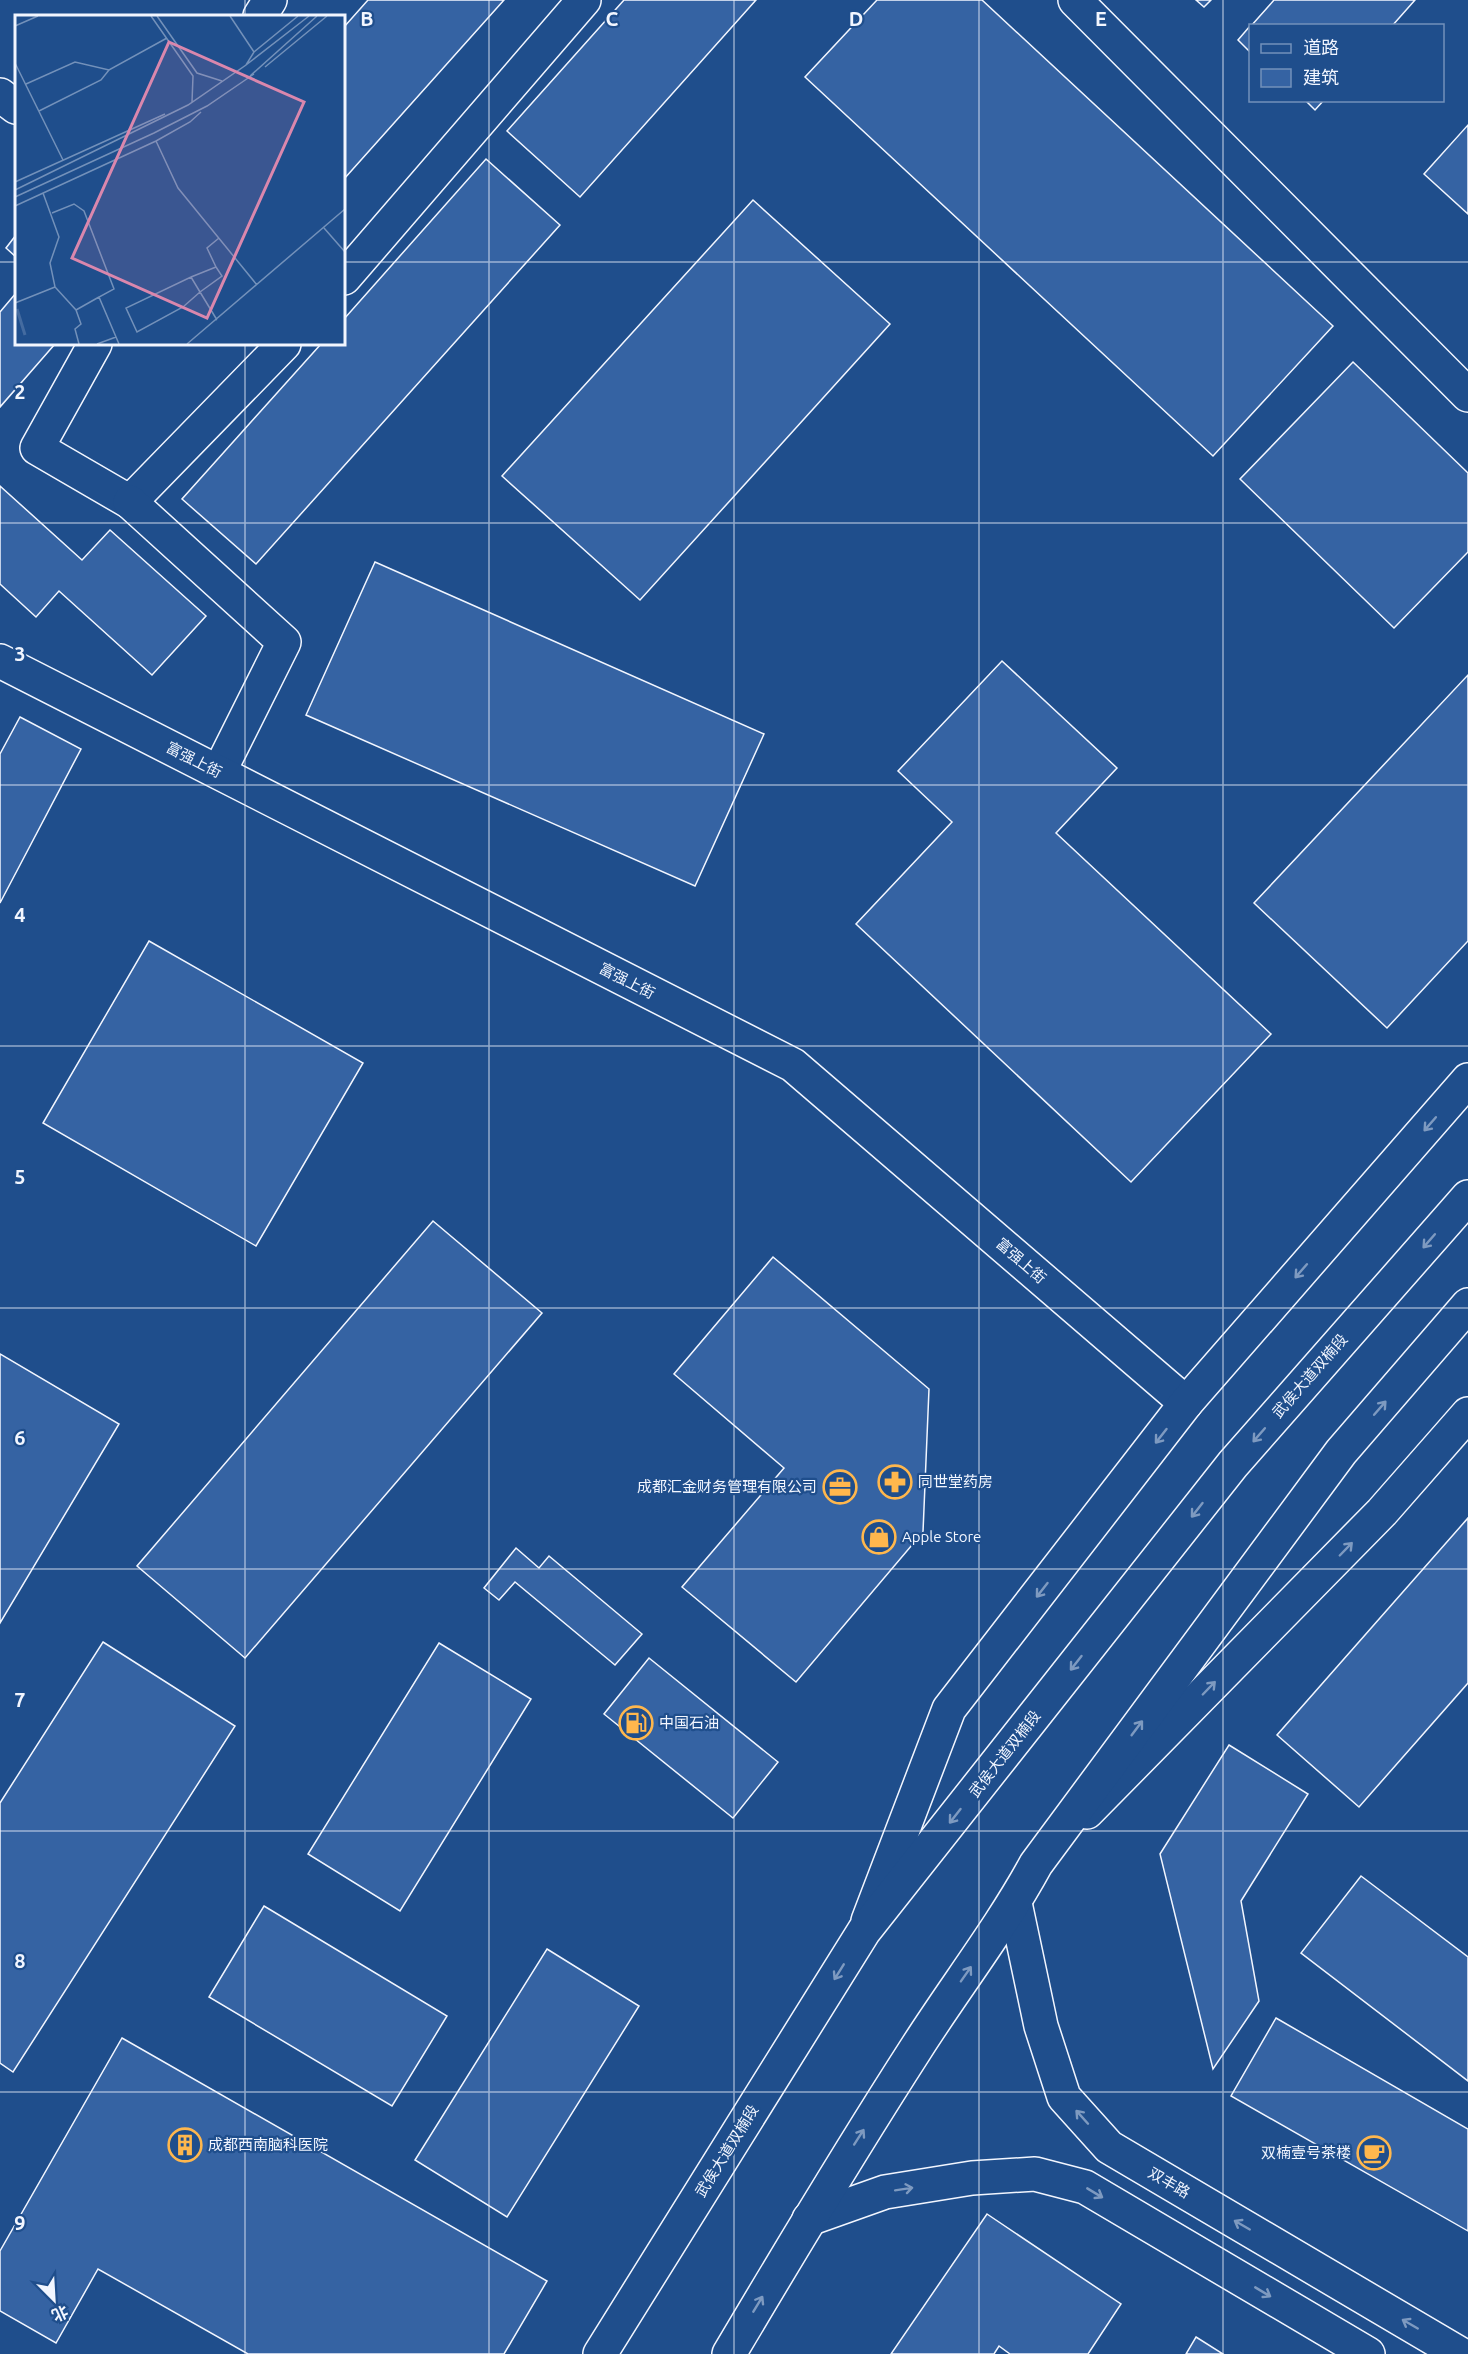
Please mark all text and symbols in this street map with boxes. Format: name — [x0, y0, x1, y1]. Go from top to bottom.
text: B — [360, 7, 374, 30]
text: C — [606, 7, 619, 30]
text: D — [849, 7, 863, 30]
text: E — [1095, 7, 1107, 30]
inset map — [15, 15, 345, 345]
legend — [1249, 24, 1444, 102]
text: 道路 — [1303, 37, 1339, 57]
text: 建筑 — [1303, 67, 1339, 87]
text: 2 — [14, 380, 26, 403]
text: 3 — [14, 642, 26, 665]
street label: 富强上街 — [164, 738, 225, 781]
text: 4 — [14, 903, 26, 926]
street label: 富强上街 — [597, 959, 658, 1002]
one-way arrow — [1423, 1116, 1437, 1132]
text: 5 — [14, 1165, 26, 1188]
one-way arrow — [1423, 1232, 1437, 1248]
street label: 富强上街 — [993, 1235, 1050, 1287]
one-way arrow — [1294, 1263, 1308, 1278]
street label: 武侯大道双楠段 — [1269, 1330, 1350, 1421]
one-way arrow — [1373, 1400, 1387, 1415]
text: 6 — [14, 1426, 26, 1449]
one-way arrow — [1155, 1427, 1168, 1443]
one-way arrow — [1252, 1427, 1266, 1442]
pharmacy icon: 同世堂药房 — [877, 1464, 913, 1500]
office icon: 成都汇金财务管理有限公司 — [822, 1469, 858, 1505]
place label: 同世堂药房 — [918, 1473, 993, 1490]
place label: 成都汇金财务管理有限公司 — [637, 1478, 817, 1495]
one-way arrow — [1191, 1502, 1204, 1518]
shop icon: Apple Store — [861, 1519, 897, 1555]
place label: Apple Store — [902, 1528, 981, 1545]
one-way arrow — [1338, 1541, 1353, 1556]
one-way arrow — [1035, 1581, 1048, 1597]
one-way arrow — [1070, 1655, 1083, 1671]
one-way arrow — [1202, 1680, 1216, 1695]
text: 7 — [14, 1688, 26, 1711]
fuel station icon: 中国石油 — [618, 1705, 654, 1741]
street label: 武侯大道双楠段 — [966, 1707, 1044, 1800]
place label: 中国石油 — [659, 1714, 719, 1731]
one-way arrow — [1131, 1720, 1143, 1736]
one-way arrow — [949, 1808, 962, 1824]
text: 8 — [14, 1949, 26, 1972]
one-way arrow — [832, 1963, 844, 1980]
one-way arrow — [960, 1966, 972, 1982]
street label: 武侯大道双楠段 — [692, 2102, 762, 2200]
one-way arrow — [1075, 2109, 1089, 2124]
building icon: 成都西南脑科医院 — [167, 2127, 203, 2163]
one-way arrow — [853, 2129, 865, 2145]
cafe icon: 双楠壹号茶楼 — [1356, 2135, 1392, 2171]
place label: 成都西南脑科医院 — [208, 2136, 328, 2153]
place label: 双楠壹号茶楼 — [1261, 2144, 1351, 2161]
street label: 双丰路 — [1146, 2164, 1193, 2201]
one-way arrow — [894, 2183, 914, 2194]
one-way arrow — [1086, 2187, 1103, 2199]
text: 9 — [14, 2211, 26, 2234]
one-way arrow — [1234, 2219, 1251, 2231]
north arrow — [24, 2270, 84, 2330]
one-way arrow — [1254, 2286, 1271, 2298]
one-way arrow — [753, 2296, 765, 2313]
text: 北 — [49, 2302, 71, 2325]
one-way arrow — [1402, 2318, 1419, 2330]

